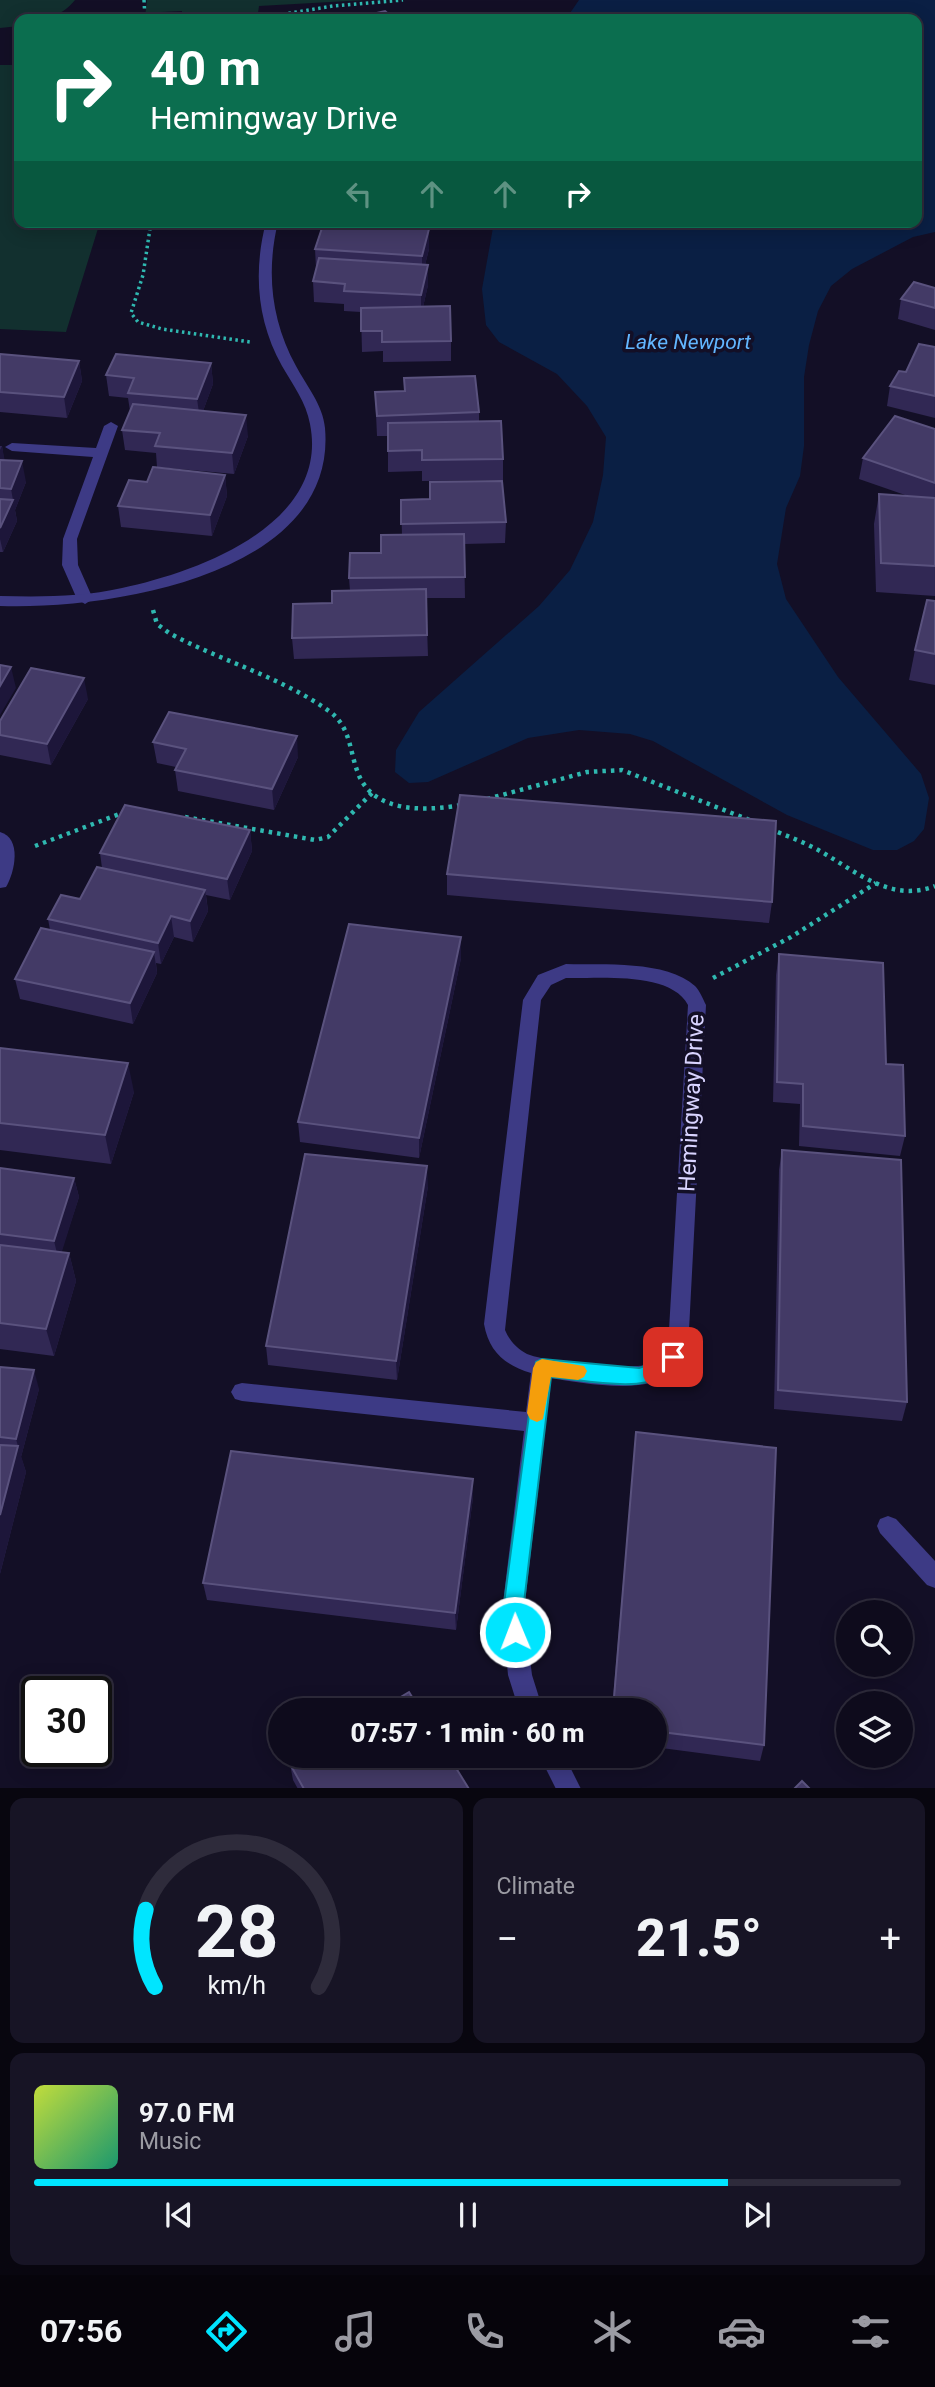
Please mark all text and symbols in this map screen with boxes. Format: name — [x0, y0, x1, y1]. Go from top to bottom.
text: 40 m — [150, 40, 261, 97]
icon: right — [35, 42, 126, 133]
text: Hemingway Drive — [150, 99, 397, 137]
icon: left — [340, 175, 378, 213]
icon: ahead — [413, 175, 451, 213]
icon: ahead — [486, 175, 524, 213]
icon: right — [559, 175, 597, 213]
water label: Lake Newport — [625, 330, 751, 354]
street label: Hemingway Drive — [673, 1014, 710, 1193]
pin — [643, 1327, 703, 1387]
icon: arrive — [654, 1338, 692, 1376]
position arrow — [478, 1595, 552, 1669]
map controls — [836, 1600, 913, 1768]
button: search — [836, 1600, 913, 1677]
speed limit sign: 30 — [21, 1676, 112, 1767]
button: layers — [836, 1691, 913, 1768]
text: 07:57 · 1 min · 60 m — [350, 1718, 585, 1748]
text: Climate — [497, 1873, 575, 1900]
text: 28 — [194, 1889, 278, 1975]
text: 21.5° — [636, 1908, 762, 1969]
text: − — [497, 1917, 518, 1961]
text: + — [879, 1917, 901, 1961]
text: km/h — [207, 1970, 266, 1999]
text: 97.0 FM — [139, 2098, 235, 2128]
text: Music — [139, 2128, 201, 2155]
icon: previous — [160, 2196, 198, 2234]
icon: pause — [449, 2196, 487, 2234]
icon: next — [738, 2196, 776, 2234]
icon: directions — [202, 2307, 251, 2356]
icon: music — [331, 2307, 380, 2356]
icon: phone — [460, 2307, 509, 2356]
icon: climate — [588, 2307, 637, 2356]
icon: car — [717, 2307, 766, 2356]
icon: filters — [846, 2307, 895, 2356]
text: 07:56 — [40, 2312, 122, 2350]

